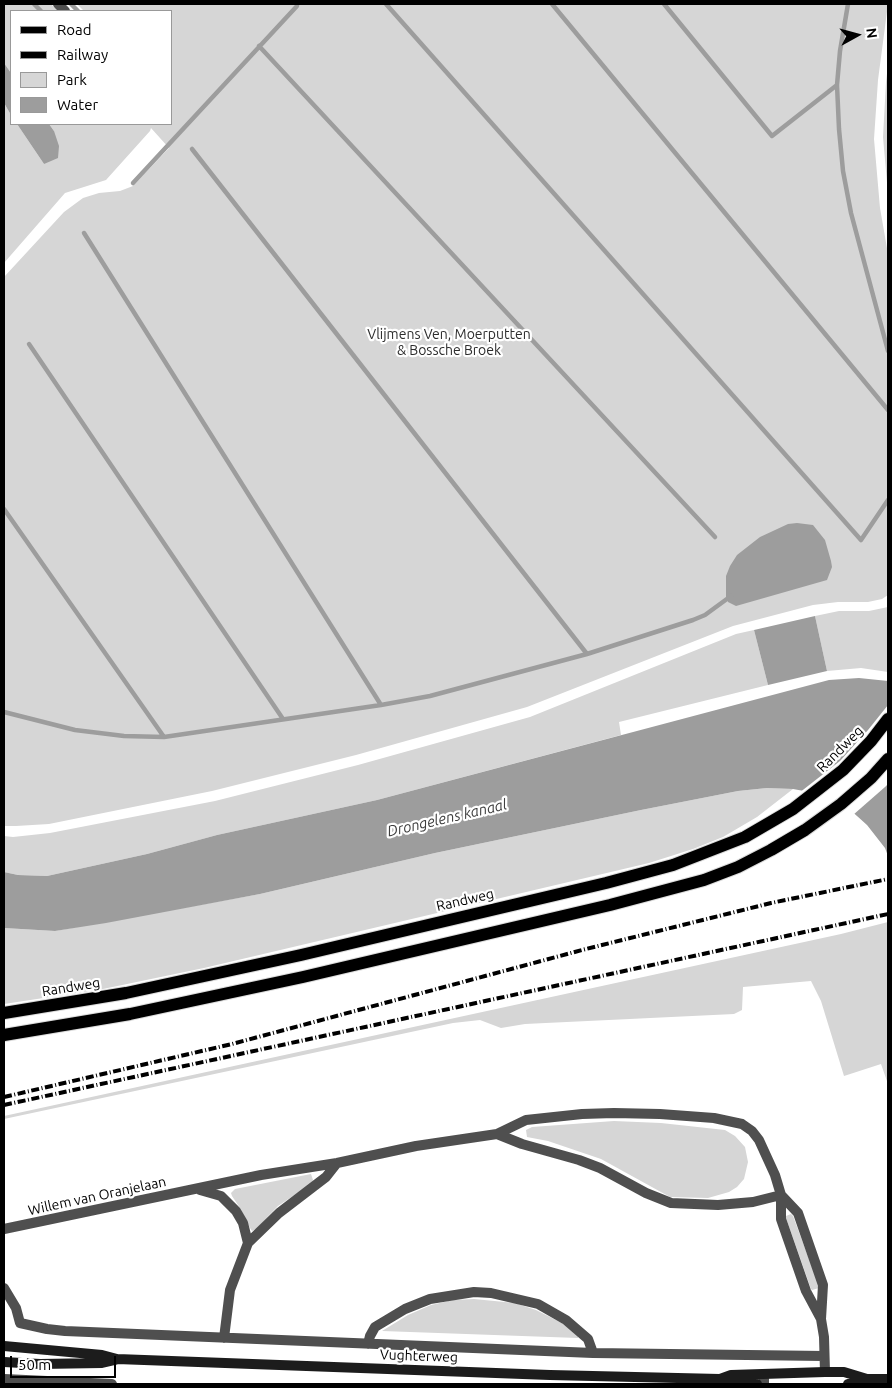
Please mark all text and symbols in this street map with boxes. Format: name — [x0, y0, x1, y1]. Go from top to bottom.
legend — [10, 10, 172, 125]
north arrow — [832, 10, 882, 60]
text: Road — [57, 21, 92, 38]
text: N — [863, 27, 880, 39]
text: Railway — [57, 46, 108, 63]
text: Park — [57, 71, 87, 88]
text: Water — [57, 96, 98, 113]
park label: Vlijmens Ven, Moerputten & Bossche Broek — [367, 326, 531, 358]
street label: Randweg — [813, 722, 867, 776]
water label: Drongelens kanaal — [385, 795, 509, 841]
street label: Randweg — [435, 885, 495, 915]
street label: Randweg — [41, 974, 101, 1000]
street label: Willem van Oranjelaan — [26, 1173, 168, 1219]
scale bar — [12, 1346, 119, 1378]
street label: Vughterweg — [380, 1346, 458, 1366]
text: 50 m — [18, 1356, 51, 1373]

